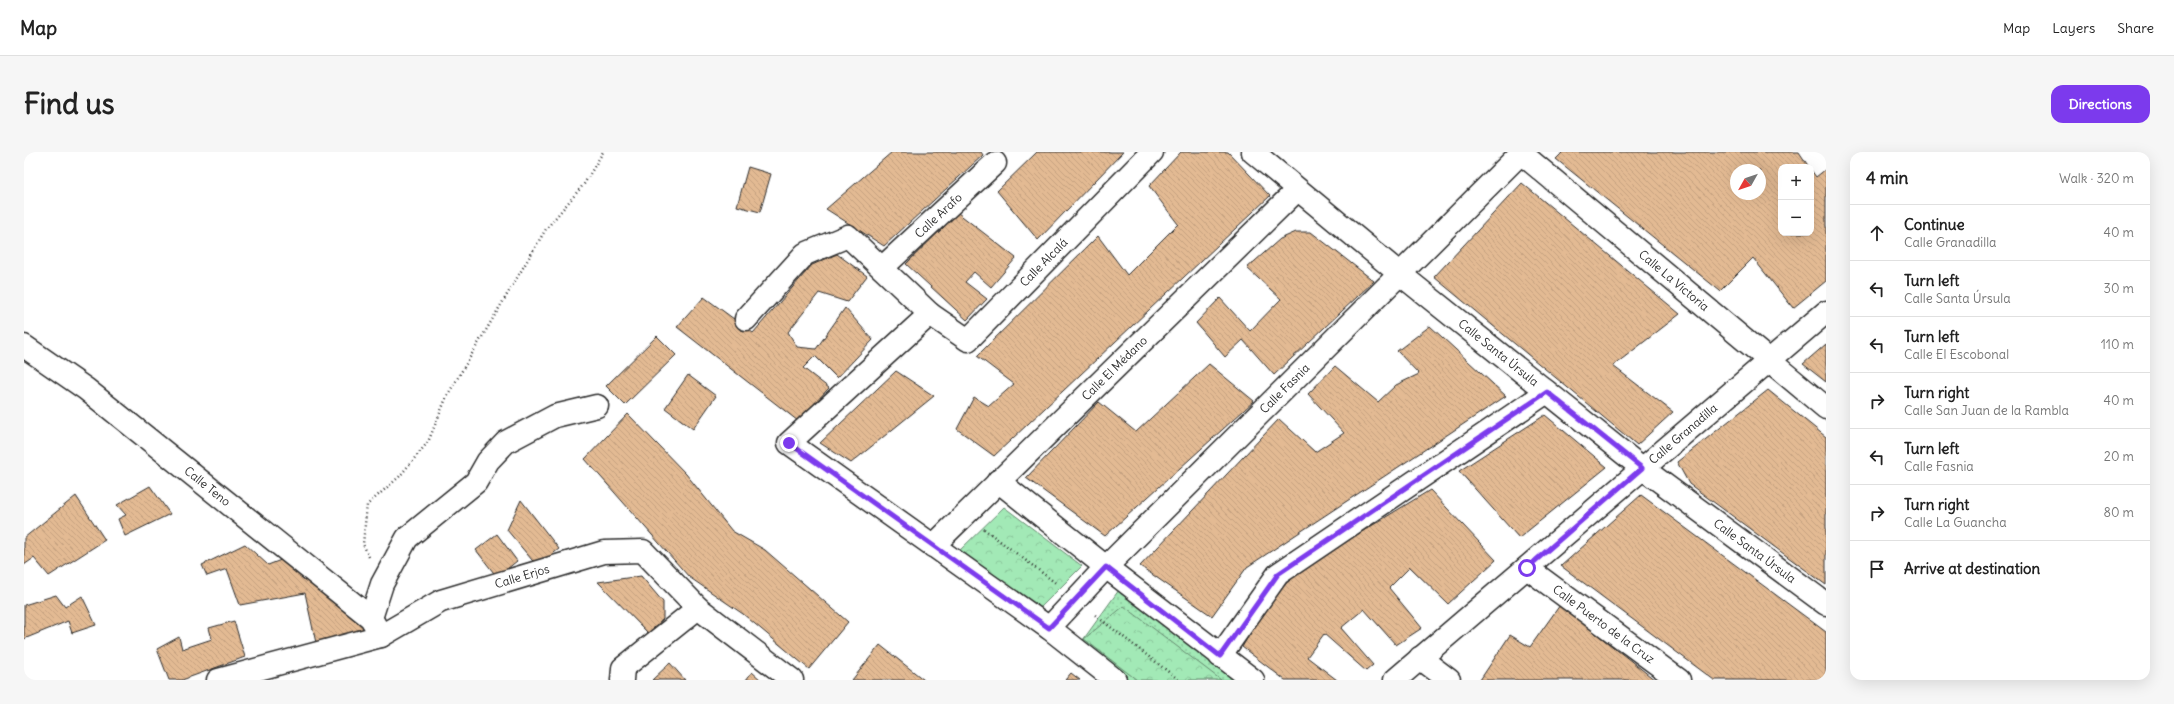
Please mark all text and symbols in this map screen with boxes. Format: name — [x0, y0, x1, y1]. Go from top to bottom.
text: Map — [20, 16, 57, 40]
text: Map — [2003, 19, 2030, 37]
text: Layers — [2052, 19, 2095, 37]
text: Share — [2117, 19, 2154, 37]
button: Directions — [2051, 85, 2150, 123]
text: Find us — [24, 86, 115, 122]
north arrow — [1730, 164, 1766, 200]
map controls — [1778, 164, 1814, 236]
button: + — [1778, 164, 1814, 200]
text: 4 min — [1866, 167, 1908, 189]
text: Walk · 320 m — [2059, 170, 2134, 187]
street label: Calle Arafo — [911, 189, 965, 241]
button: − — [1778, 200, 1814, 236]
text: Continue — [1904, 215, 1965, 234]
icon: ahead — [1866, 222, 1888, 244]
text: 40 m — [2103, 224, 2134, 241]
text: Calle Granadilla — [1904, 234, 1996, 251]
street label: Calle Alcalá — [1016, 235, 1071, 290]
street label: Calle La Victoria — [1636, 247, 1712, 314]
text: Turn left — [1904, 271, 1959, 290]
icon: left — [1866, 278, 1888, 300]
text: 30 m — [2104, 280, 2134, 297]
text: Calle Santa Úrsula — [1904, 290, 2011, 307]
street label: Calle Santa Úrsula — [1455, 316, 1542, 389]
text: Turn left — [1904, 327, 1959, 346]
street label: Calle El Médano — [1078, 333, 1150, 403]
icon: left — [1866, 334, 1888, 356]
text: 110 m — [2101, 336, 2134, 353]
text: Calle El Escobonal — [1904, 346, 2009, 363]
street label: Calle Fasnia — [1256, 360, 1313, 416]
text: Turn right — [1904, 383, 1969, 402]
icon: right — [1866, 390, 1888, 412]
text: 40 m — [2103, 392, 2134, 409]
street label: Calle Granadilla — [1646, 400, 1720, 467]
text: Calle San Juan de la Rambla — [1904, 402, 2069, 419]
route end — [780, 434, 798, 452]
text: Turn left — [1904, 439, 1959, 458]
icon: left — [1866, 446, 1888, 468]
text: 20 m — [2104, 448, 2134, 465]
text: Calle Fasnia — [1904, 458, 1974, 475]
street label: Calle Teno — [181, 463, 234, 509]
text: Turn right — [1904, 495, 1969, 514]
icon: right — [1866, 502, 1888, 524]
text: 80 m — [2103, 504, 2134, 521]
text: Calle La Guancha — [1904, 514, 2007, 531]
street label: Calle Santa Úrsula — [1711, 515, 1799, 586]
icon: arrive — [1866, 558, 1888, 580]
route start — [1518, 559, 1536, 577]
text: Arrive at destination — [1904, 559, 2040, 578]
street label: Calle Erjos — [493, 561, 551, 591]
street label: Calle Puerto de la Cruz — [1550, 581, 1658, 667]

